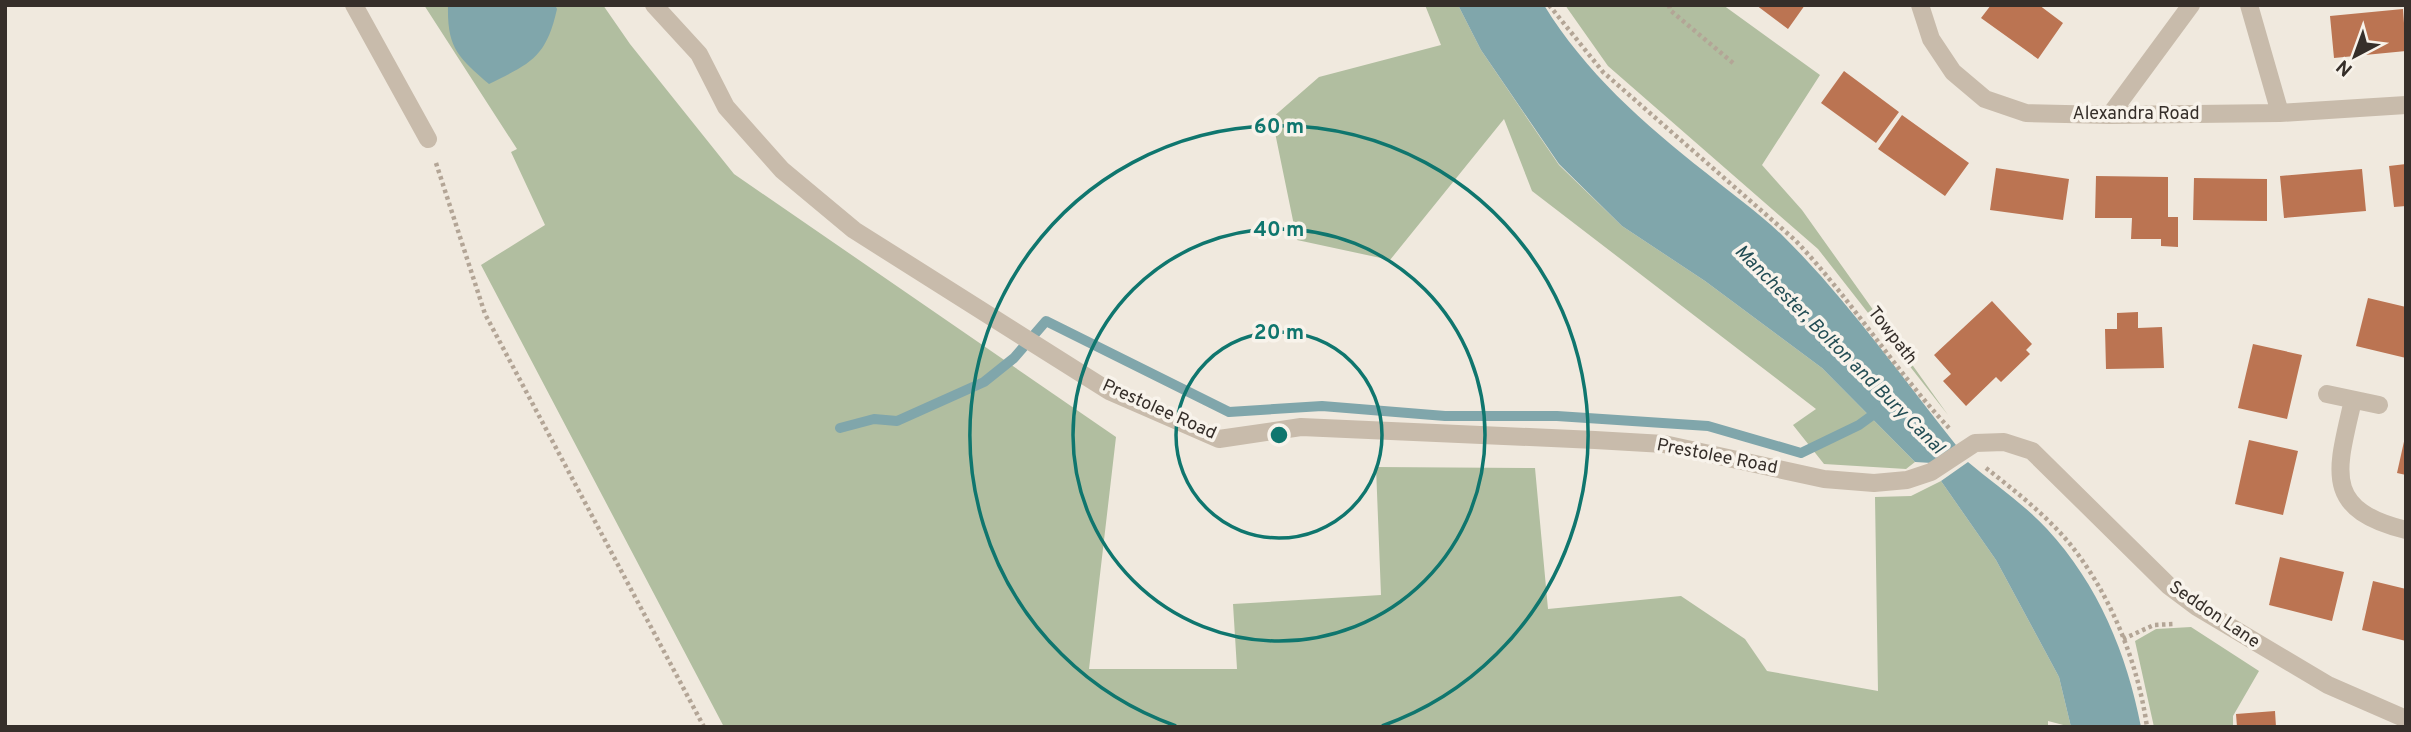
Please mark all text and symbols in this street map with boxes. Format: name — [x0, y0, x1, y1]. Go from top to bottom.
north arrow — [2320, 21, 2390, 91]
text: N — [2332, 54, 2358, 81]
street label: Alexandra Road — [2072, 103, 2200, 126]
text: 60 m — [1254, 114, 1304, 141]
text: 40 m — [1254, 217, 1304, 244]
water label: Manchester, Bolton and Bury Canal — [1729, 240, 1950, 461]
street label: Towpath — [1862, 302, 1922, 370]
text: 20 m — [1254, 320, 1304, 347]
street label: Prestolee Road — [1098, 375, 1220, 445]
centre of rings — [1267, 423, 1291, 447]
street label: Prestolee Road — [1655, 434, 1779, 480]
street label: Seddon Lane — [2164, 576, 2264, 654]

